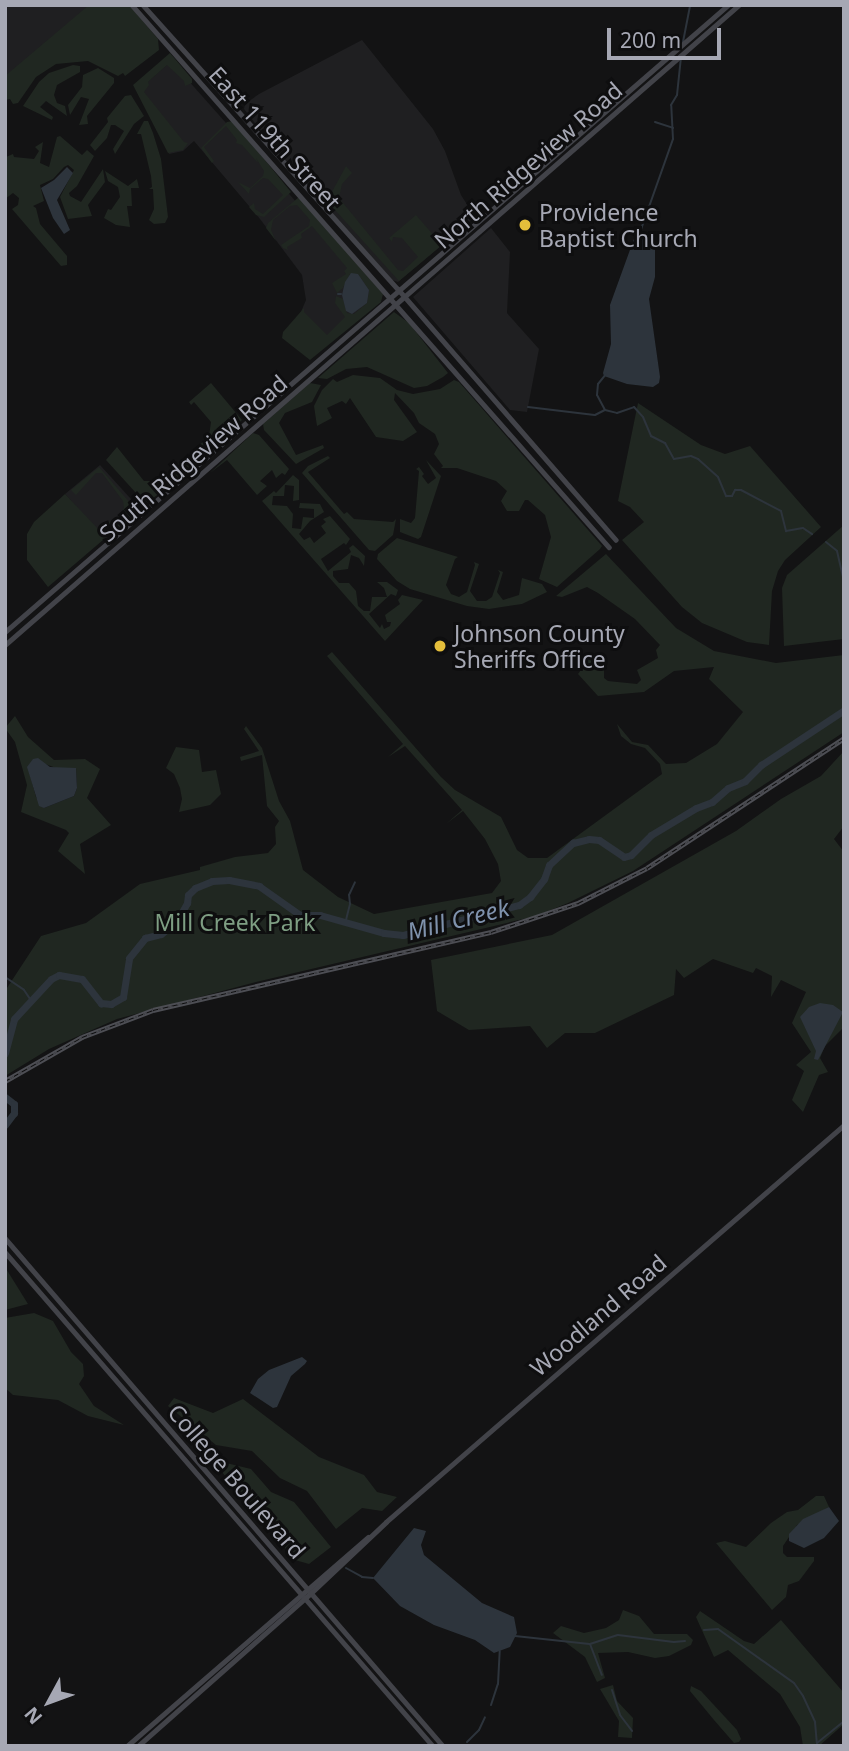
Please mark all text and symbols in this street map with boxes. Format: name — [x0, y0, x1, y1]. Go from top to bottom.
scale bar — [611, 14, 725, 58]
text: 200 m — [620, 26, 681, 54]
street label: East 119th Street — [203, 61, 347, 215]
street label: North Ridgeview Road — [428, 76, 628, 254]
place label: Providence Baptist Church — [539, 198, 698, 252]
marker: Providence Baptist Church — [517, 217, 533, 233]
street label: South Ridgeview Road — [93, 369, 293, 547]
place label: Johnson County Sheriffs Office — [454, 619, 625, 673]
marker: Johnson County Sheriffs Office — [432, 638, 448, 654]
water label: Mill Creek — [404, 892, 512, 946]
park label: Mill Creek Park — [154, 908, 316, 936]
street label: Woodland Road — [524, 1248, 672, 1382]
street label: College Boulevard — [162, 1398, 312, 1564]
north arrow — [14, 1667, 84, 1737]
text: N — [18, 1701, 48, 1730]

